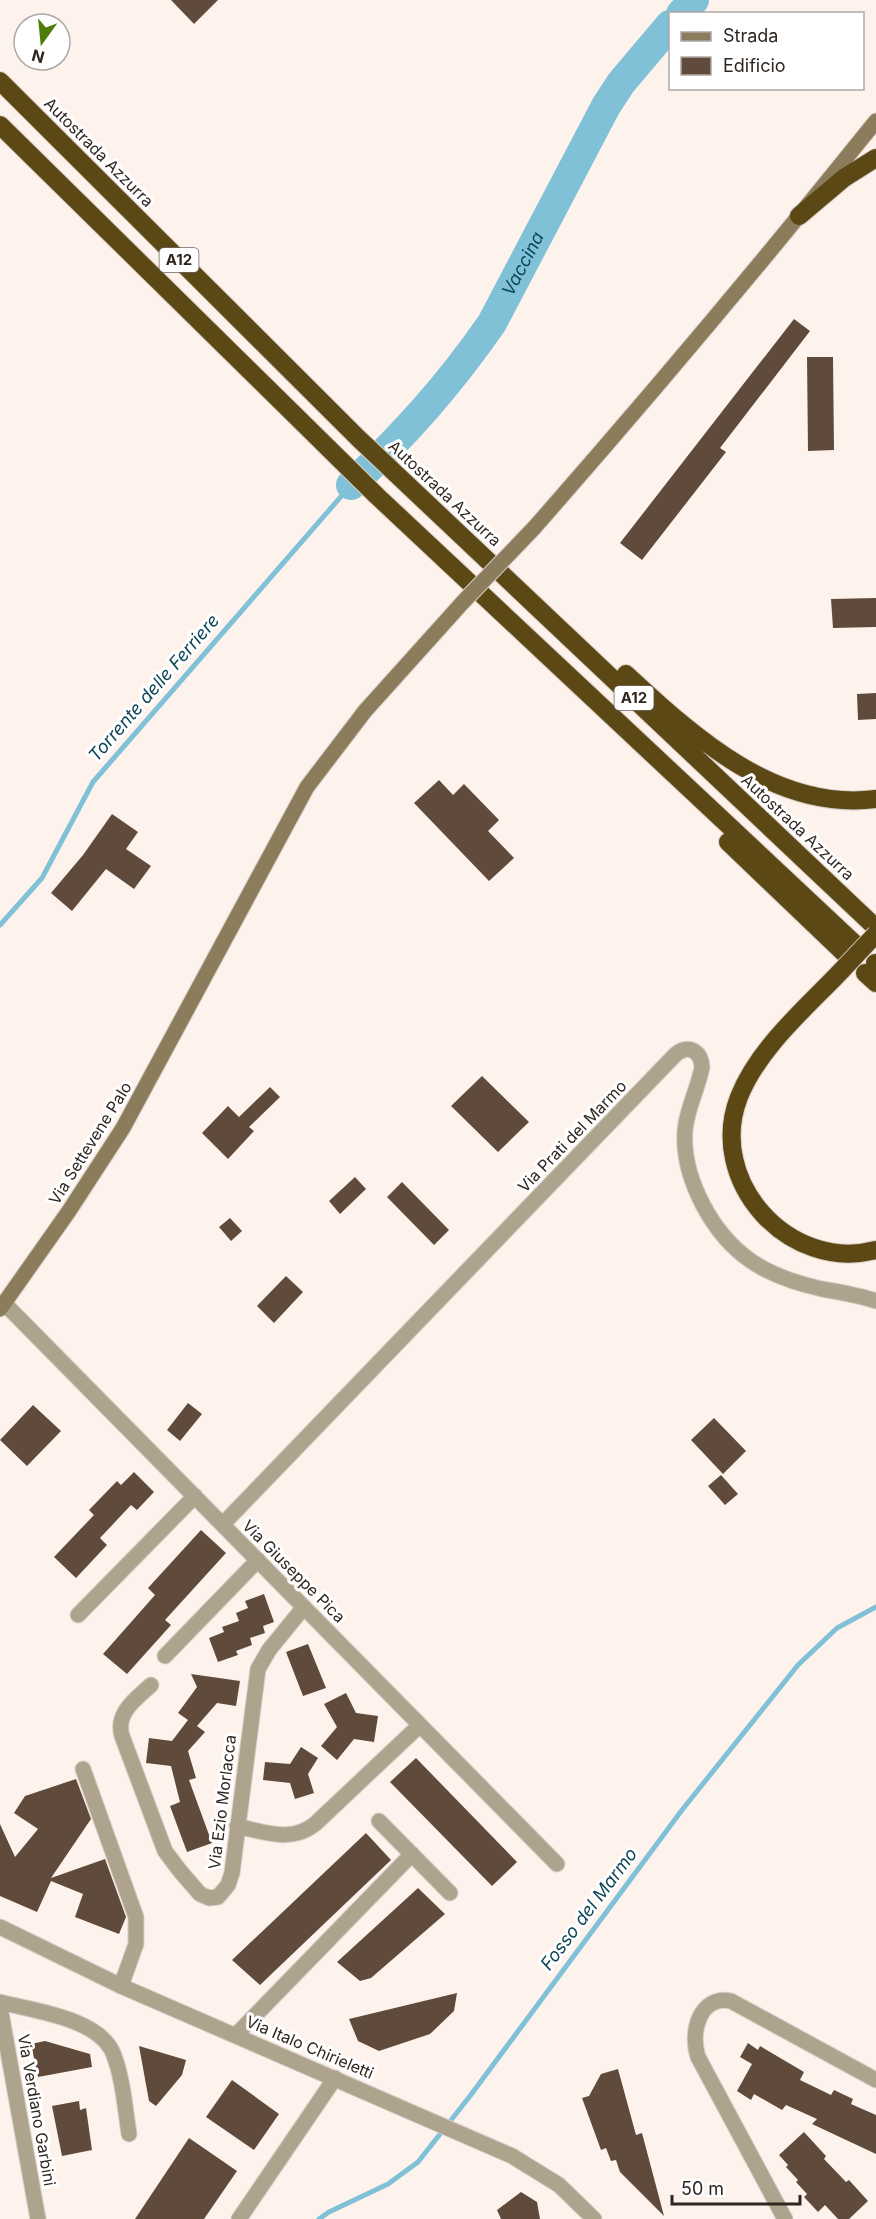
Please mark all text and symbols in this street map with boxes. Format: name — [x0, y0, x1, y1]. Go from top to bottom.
north arrow — [12, 12, 72, 72]
legend — [669, 12, 864, 90]
text: Strada — [723, 25, 778, 46]
text: N — [30, 45, 47, 68]
text: Edificio — [723, 55, 786, 76]
street label: Autostrada Azzurra — [40, 93, 158, 211]
water label: Vaccina — [497, 228, 548, 299]
road number: A12 — [160, 248, 198, 272]
street label: Autostrada Azzurra — [385, 436, 505, 550]
water label: Torrente delle Ferriere — [84, 610, 223, 766]
road number: A12 — [614, 686, 654, 710]
street label: Autostrada Azzurra — [738, 770, 858, 884]
street label: Via Prati del Marmo — [513, 1076, 631, 1196]
street label: Via Settevene Palo — [44, 1078, 136, 1208]
street label: Via Giuseppe Pica — [238, 1515, 350, 1627]
street label: Via Ezio Morlacca — [204, 1734, 240, 1870]
water label: Fosso del Marmo — [536, 1844, 641, 1974]
street label: Via Italo Chirieletti — [243, 2011, 377, 2083]
street label: Via Verdiano Garbini — [14, 2032, 60, 2188]
scale bar — [672, 2168, 800, 2206]
text: 50 m — [681, 2178, 724, 2199]

